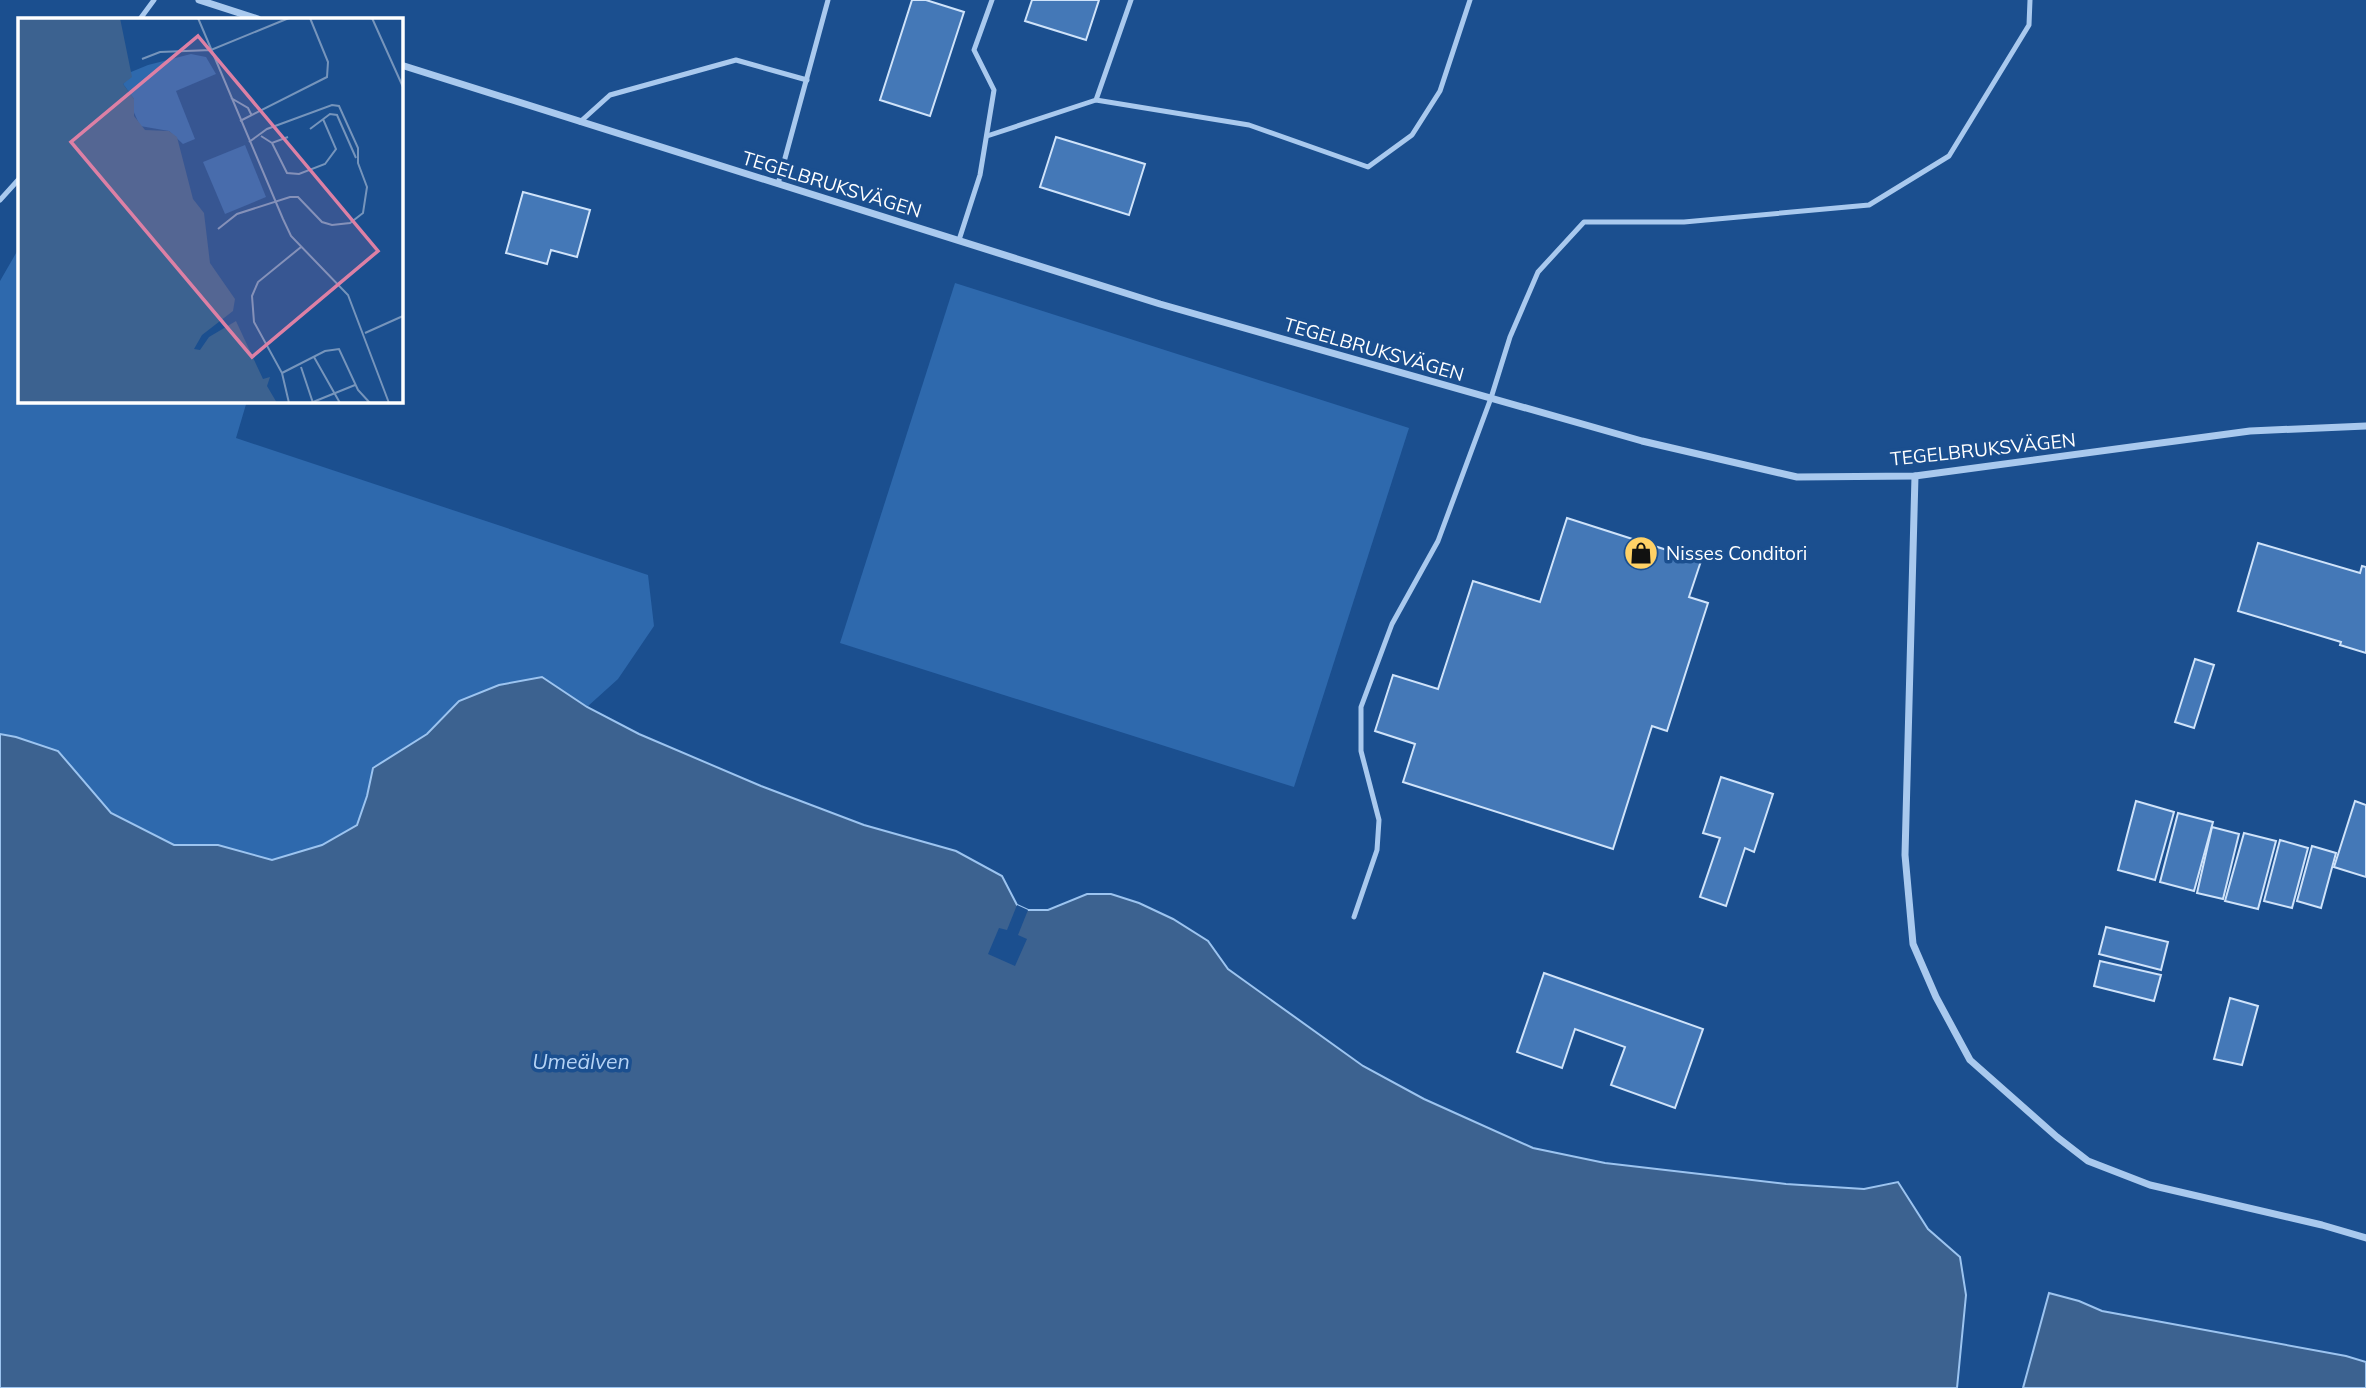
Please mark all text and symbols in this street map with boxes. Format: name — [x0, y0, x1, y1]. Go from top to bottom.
inset map — [18, 18, 402, 402]
street label: TEGELBRUKSVÄGEN — [739, 145, 925, 223]
street label: TEGELBRUKSVÄGEN — [1281, 312, 1467, 386]
street label: TEGELBRUKSVÄGEN — [1889, 427, 2077, 471]
shop icon: Nisses Conditori — [1622, 534, 1660, 572]
place label: Nisses Conditori — [1666, 541, 1807, 565]
water label: Umeälven — [532, 1048, 630, 1074]

